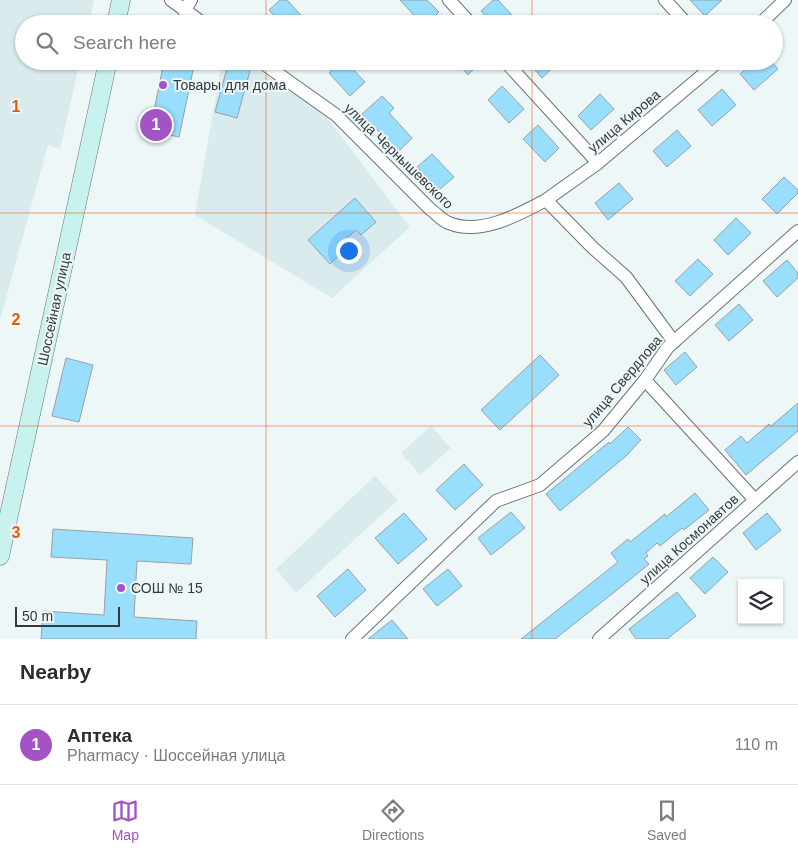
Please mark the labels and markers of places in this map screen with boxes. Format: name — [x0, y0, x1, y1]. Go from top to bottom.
place label: Товары для дома — [173, 77, 286, 93]
marker: Товары для дома — [157, 79, 169, 91]
pin: 1 — [140, 106, 172, 144]
place label: СОШ № 15 — [131, 580, 203, 596]
marker: СОШ № 15 — [115, 582, 127, 594]

